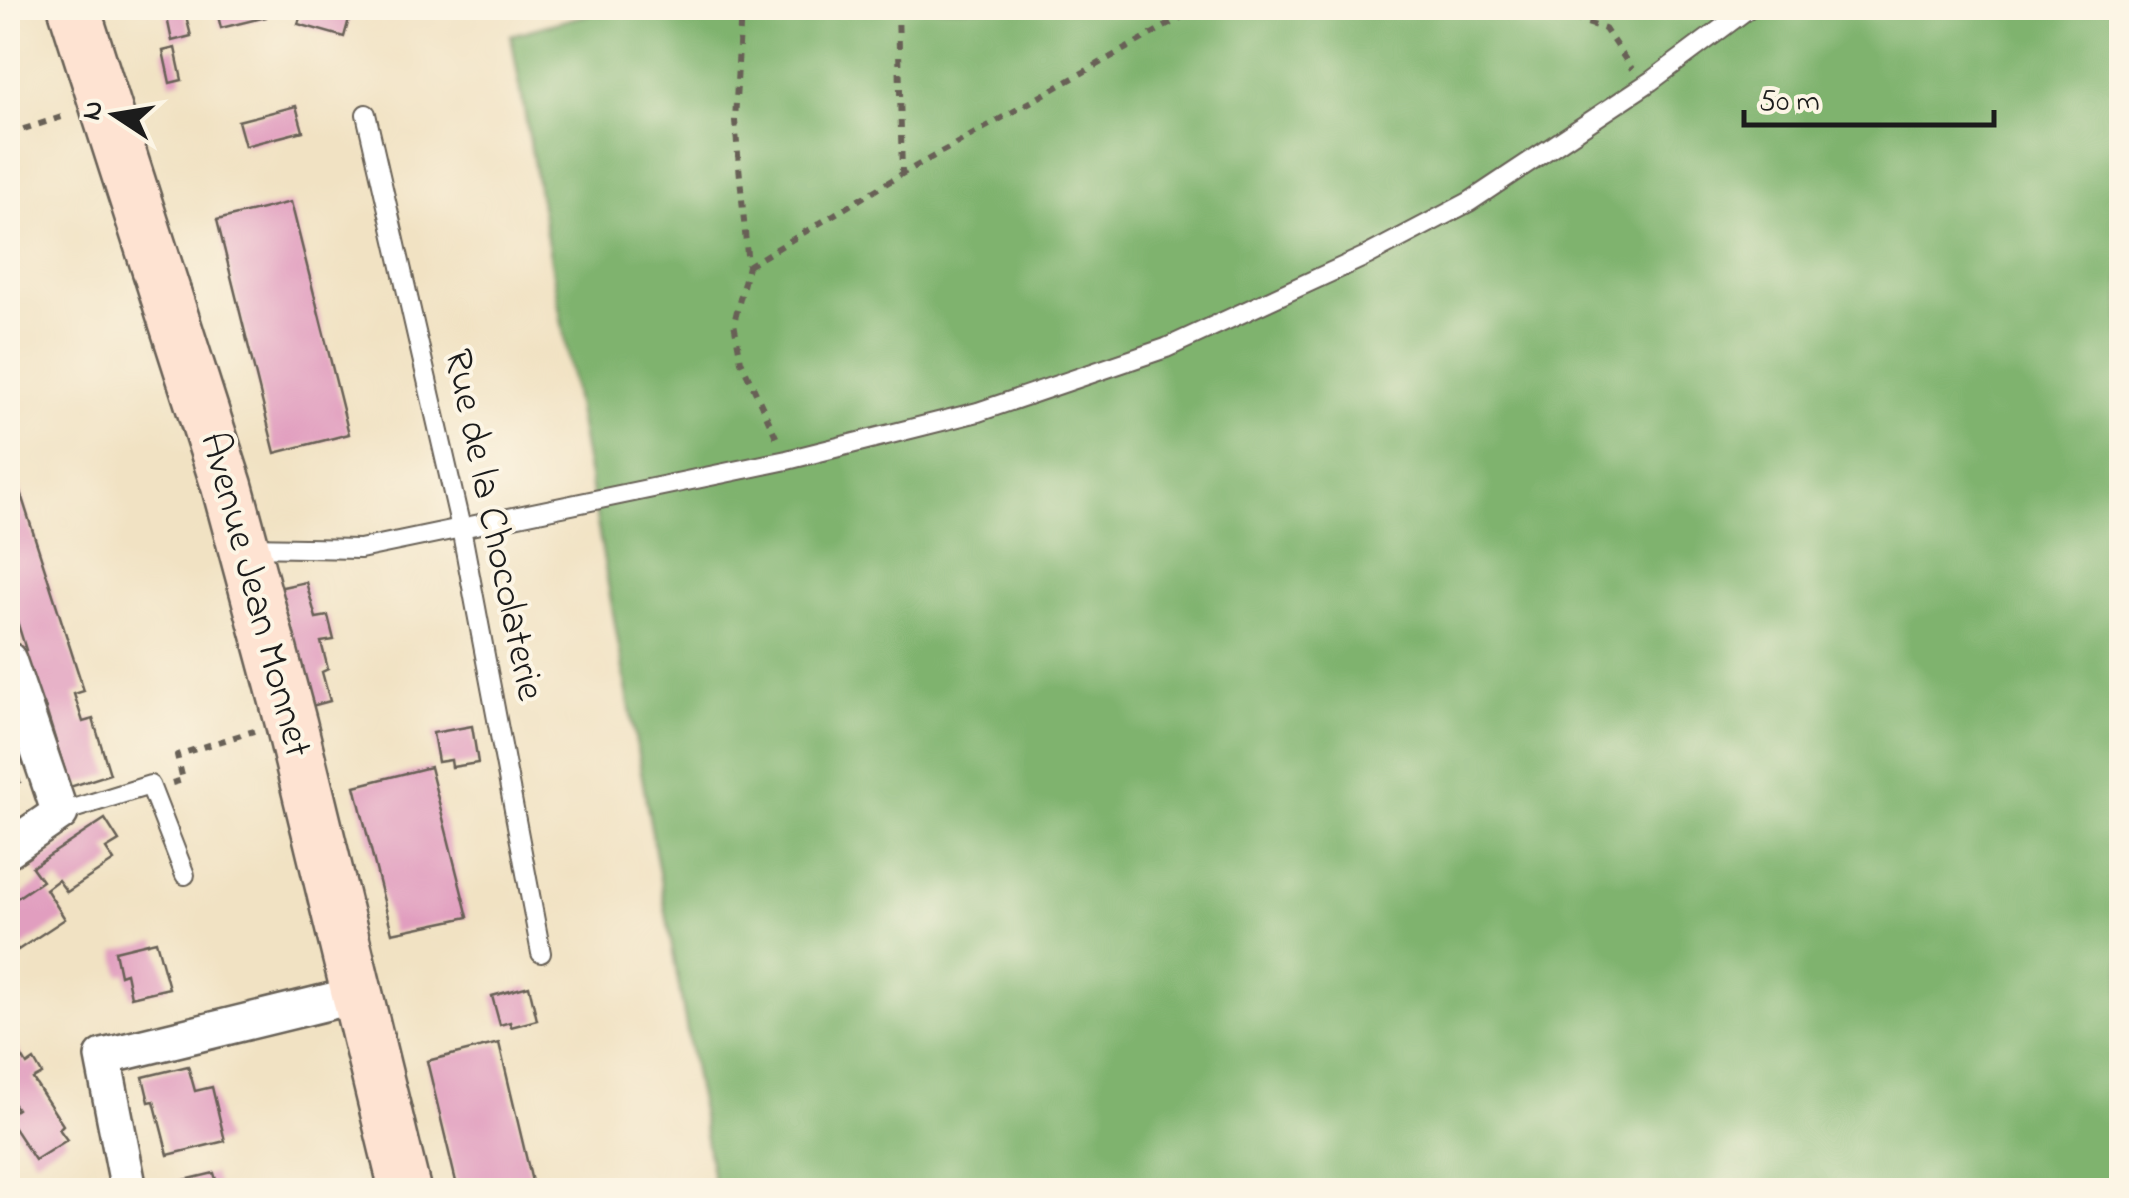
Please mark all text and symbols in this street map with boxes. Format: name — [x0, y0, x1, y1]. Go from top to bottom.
north arrow — [65, 65, 165, 165]
scale bar — [1744, 65, 1994, 127]
text: 50 m — [1759, 81, 1820, 125]
text: N — [72, 97, 116, 124]
street label: Rue de la Chocolaterie — [426, 344, 558, 706]
street label: Avenue Jean Monnet — [182, 426, 326, 764]

